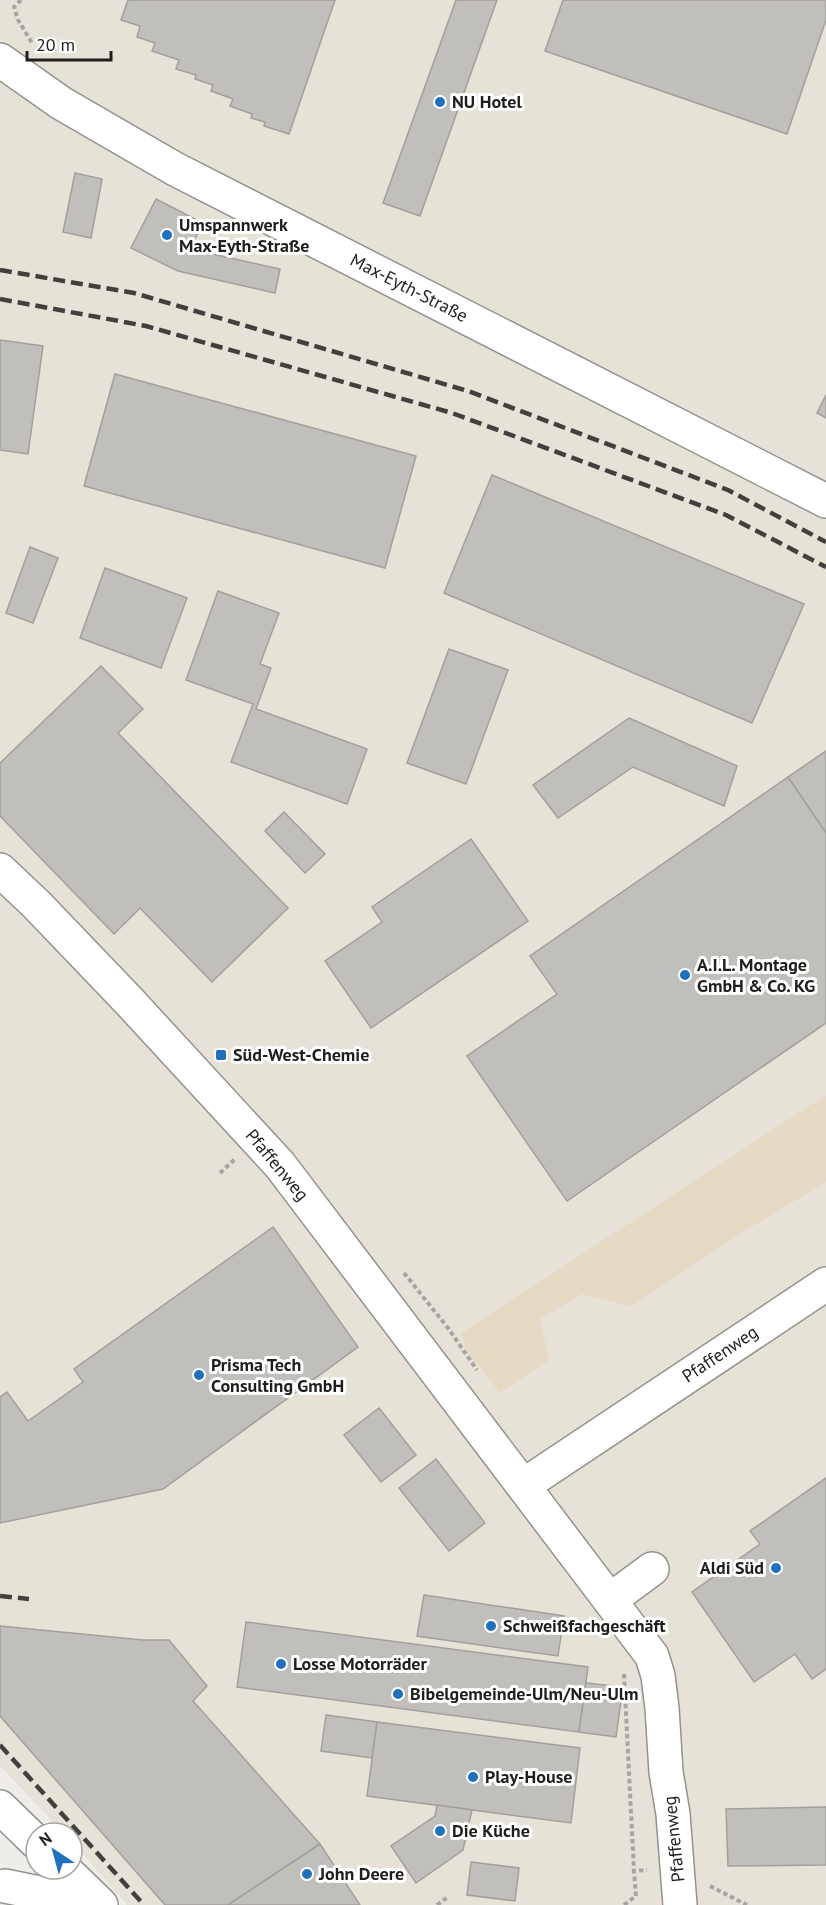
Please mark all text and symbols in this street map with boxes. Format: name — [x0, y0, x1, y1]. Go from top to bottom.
scale bar — [27, 24, 111, 62]
text: 20 m — [36, 33, 75, 56]
place label: NU Hotel — [452, 90, 522, 113]
marker: NU Hotel — [433, 95, 447, 109]
place label: Umspannwerk Max-Eyth-Straße — [179, 213, 309, 257]
marker: Umspannwerk Max-Eyth-Straße — [160, 228, 174, 242]
street label: Max-Eyth-Straße — [347, 248, 472, 327]
place label: A.I.L. Montage GmbH & Co. KG — [697, 953, 815, 997]
marker: A.I.L. Montage GmbH & Co. KG — [678, 968, 692, 982]
place label: Süd-West-Chemie — [233, 1043, 369, 1066]
marker: Süd-West-Chemie — [214, 1048, 228, 1062]
street label: Pfaffenweg — [241, 1124, 314, 1205]
street label: Pfaffenweg — [677, 1320, 762, 1387]
place label: Prisma Tech Consulting GmbH — [211, 1353, 344, 1397]
marker: Prisma Tech Consulting GmbH — [192, 1368, 206, 1382]
place label: Aldi Süd — [700, 1556, 764, 1579]
marker: Aldi Süd — [769, 1561, 783, 1575]
place label: Schweißfachgeschäft — [503, 1614, 666, 1637]
marker: Schweißfachgeschäft — [484, 1619, 498, 1633]
place label: Losse Motorräder — [293, 1652, 428, 1675]
marker: Losse Motorräder — [274, 1657, 288, 1671]
place label: Bibelgemeinde-Ulm/Neu-Ulm — [410, 1682, 639, 1705]
marker: Bibelgemeinde-Ulm/Neu-Ulm — [391, 1687, 405, 1701]
place label: Play-House — [485, 1765, 572, 1788]
marker: Play-House — [466, 1770, 480, 1784]
street label: Pfaffenweg — [658, 1795, 689, 1883]
place label: Die Küche — [452, 1819, 530, 1842]
north arrow — [24, 1821, 84, 1881]
marker: Die Küche — [433, 1824, 447, 1838]
text: N — [35, 1828, 55, 1850]
place label: John Deere — [318, 1862, 404, 1885]
marker: John Deere — [300, 1867, 314, 1881]

